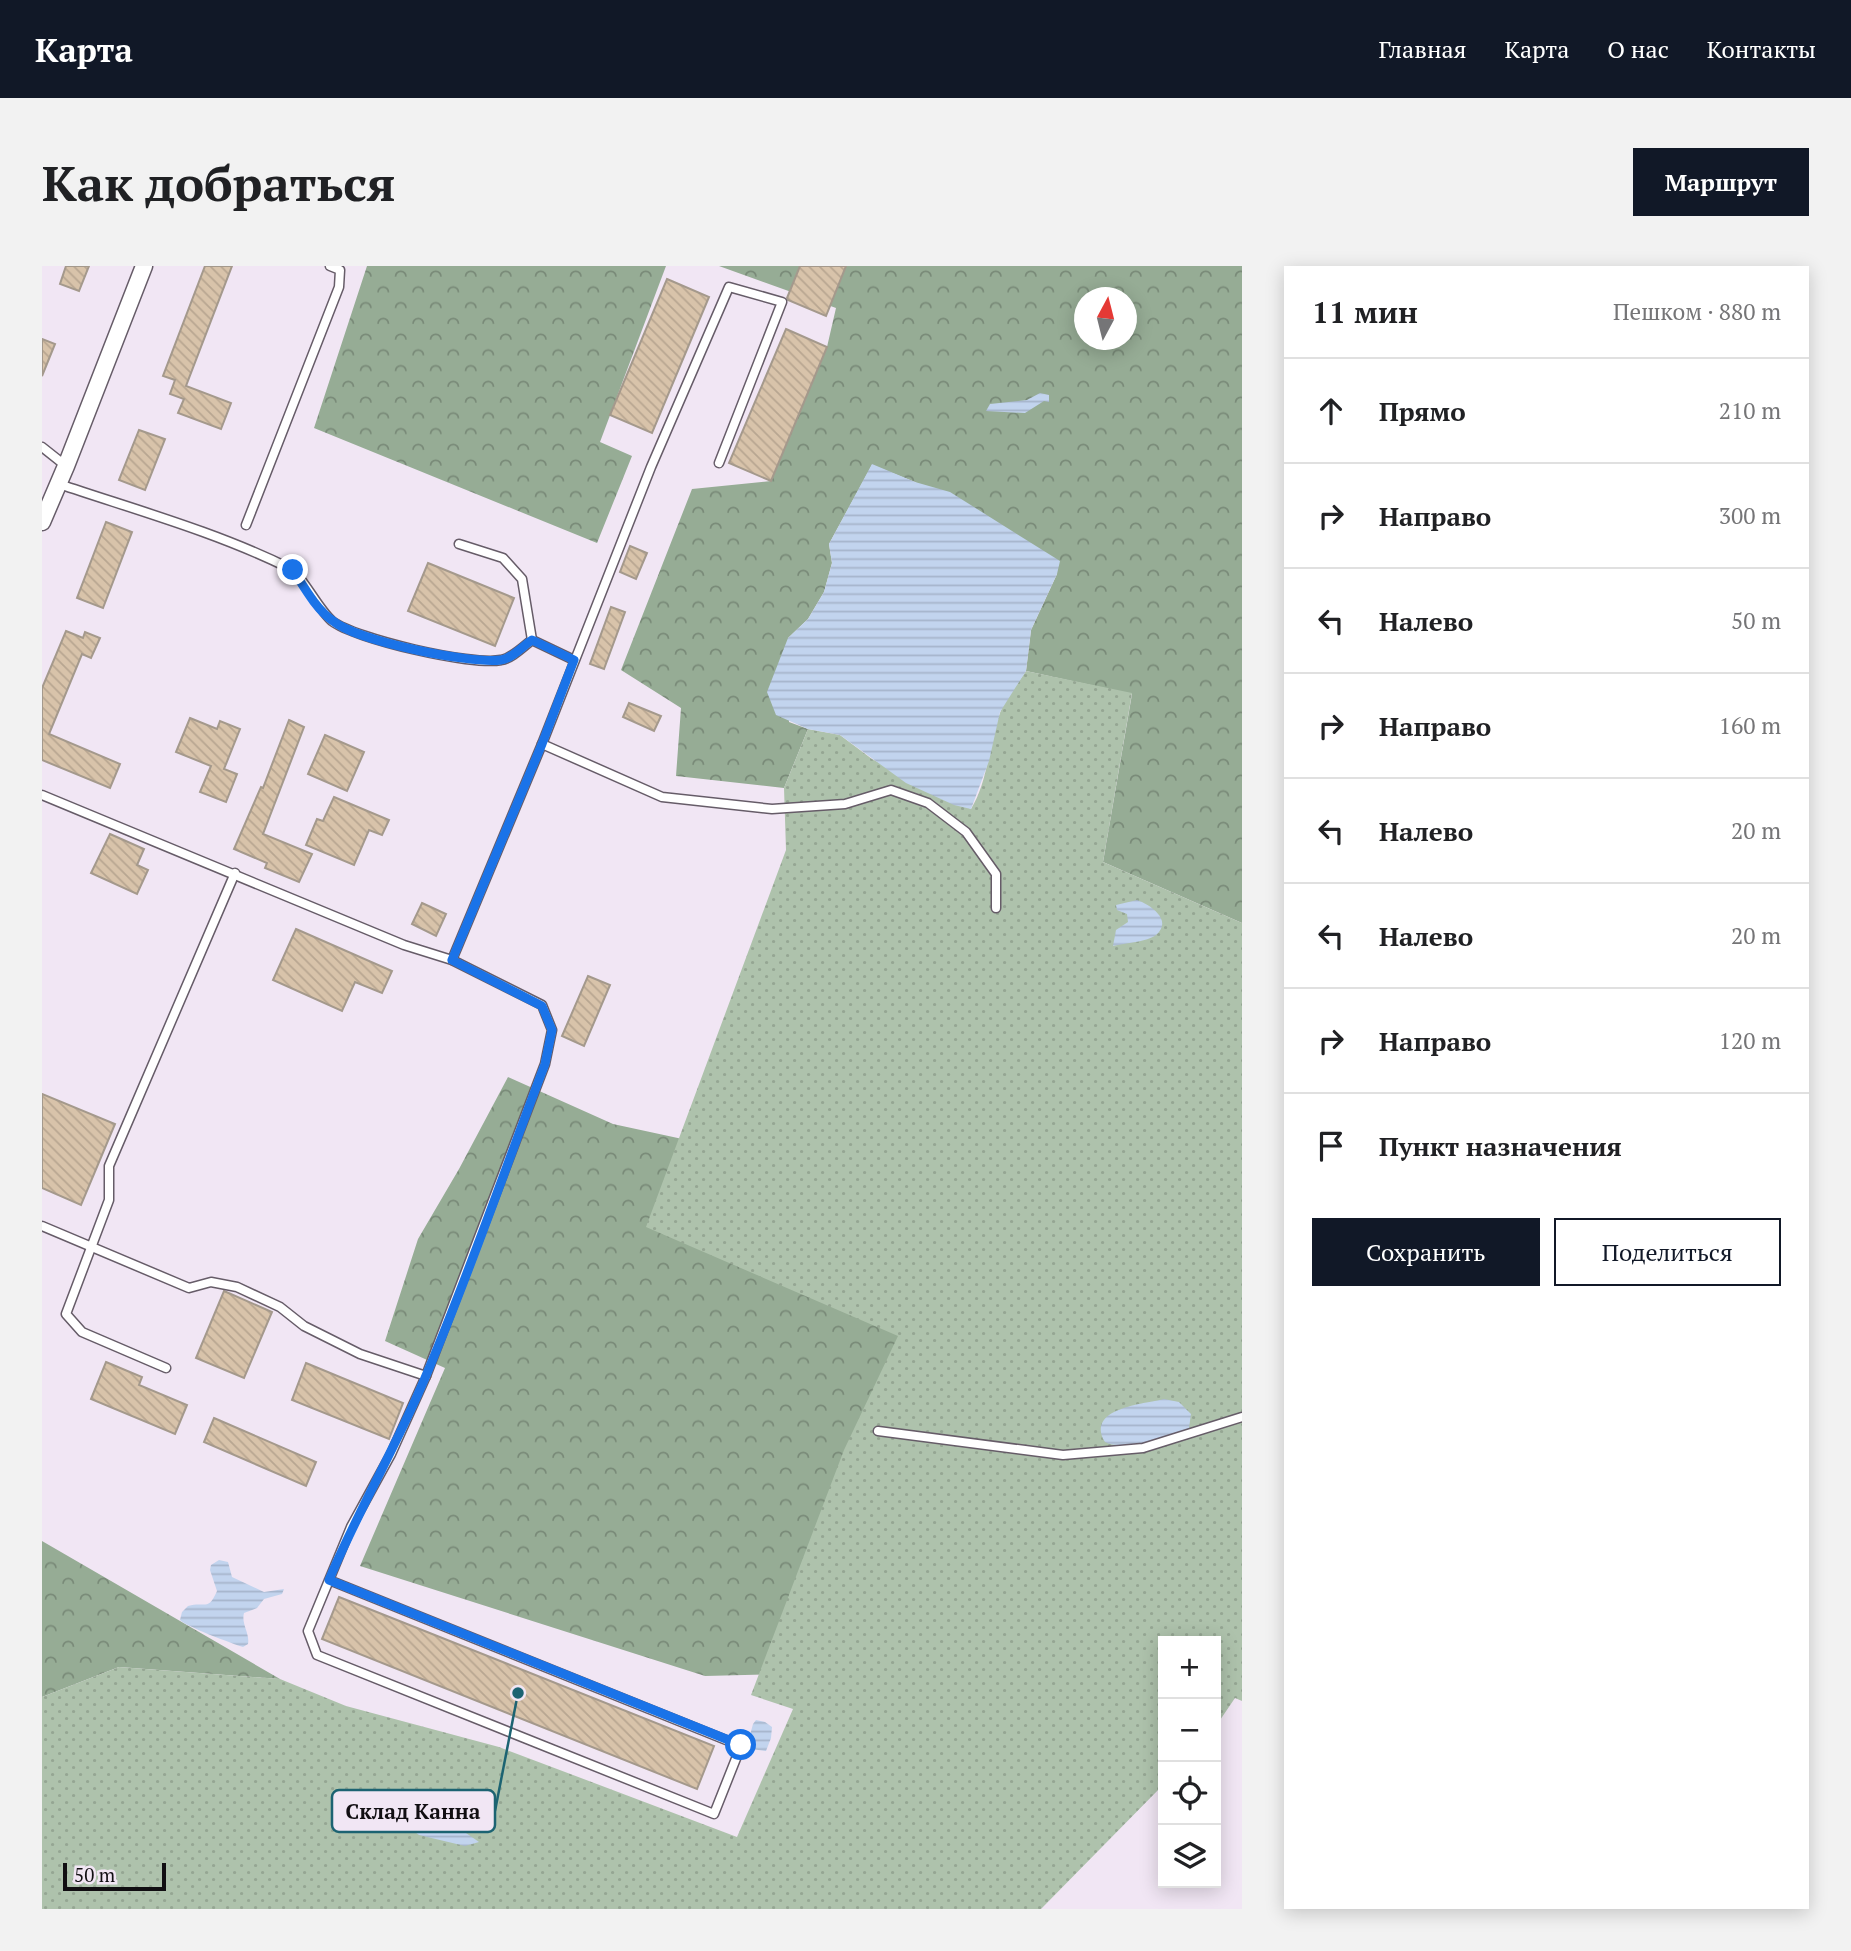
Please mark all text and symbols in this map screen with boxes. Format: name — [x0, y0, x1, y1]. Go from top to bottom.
text: Карта — [35, 28, 133, 71]
text: Главная — [1378, 33, 1466, 65]
text: Карта — [1504, 33, 1569, 65]
text: О нас — [1607, 33, 1669, 65]
text: Контакты — [1707, 33, 1816, 65]
button: Маршрут — [1633, 148, 1809, 216]
text: Как добраться — [42, 150, 396, 215]
north arrow — [1074, 287, 1137, 350]
text: 11 мин — [1312, 292, 1418, 332]
text: Пешком · 880 m — [1613, 296, 1781, 327]
icon: ahead — [1312, 392, 1350, 430]
text: Прямо — [1379, 394, 1466, 428]
text: 210 m — [1719, 395, 1781, 426]
icon: right — [1312, 497, 1350, 535]
text: Направо — [1379, 499, 1491, 533]
text: 300 m — [1719, 500, 1781, 531]
route end — [277, 554, 308, 585]
icon: left — [1312, 602, 1350, 640]
text: Налево — [1379, 604, 1473, 638]
text: 50 m — [1731, 605, 1781, 636]
icon: right — [1312, 707, 1350, 745]
text: Направо — [1379, 709, 1491, 743]
text: 160 m — [1719, 710, 1781, 741]
icon: left — [1312, 812, 1350, 850]
text: Налево — [1379, 814, 1473, 848]
text: 20 m — [1731, 815, 1781, 846]
icon: left — [1312, 917, 1350, 955]
text: Налево — [1379, 919, 1473, 953]
text: 20 m — [1731, 920, 1781, 951]
icon: right — [1312, 1022, 1350, 1060]
text: Направо — [1379, 1024, 1491, 1058]
text: 120 m — [1719, 1025, 1781, 1056]
icon: arrive — [1312, 1127, 1350, 1165]
text: Пункт назначения — [1379, 1129, 1622, 1163]
button: Сохранить — [1312, 1218, 1540, 1286]
button: Поделиться — [1554, 1218, 1781, 1286]
map controls — [1158, 1636, 1221, 1888]
button: + — [1158, 1636, 1221, 1699]
button: − — [1158, 1699, 1221, 1762]
route start — [725, 1729, 756, 1760]
button: locate — [1158, 1762, 1221, 1825]
callout: Склад Канна — [332, 1790, 495, 1832]
text: Склад Канна — [345, 1797, 481, 1825]
button: layers — [1158, 1825, 1221, 1888]
scale bar — [63, 1860, 166, 1892]
text: 50 m — [74, 1862, 115, 1887]

